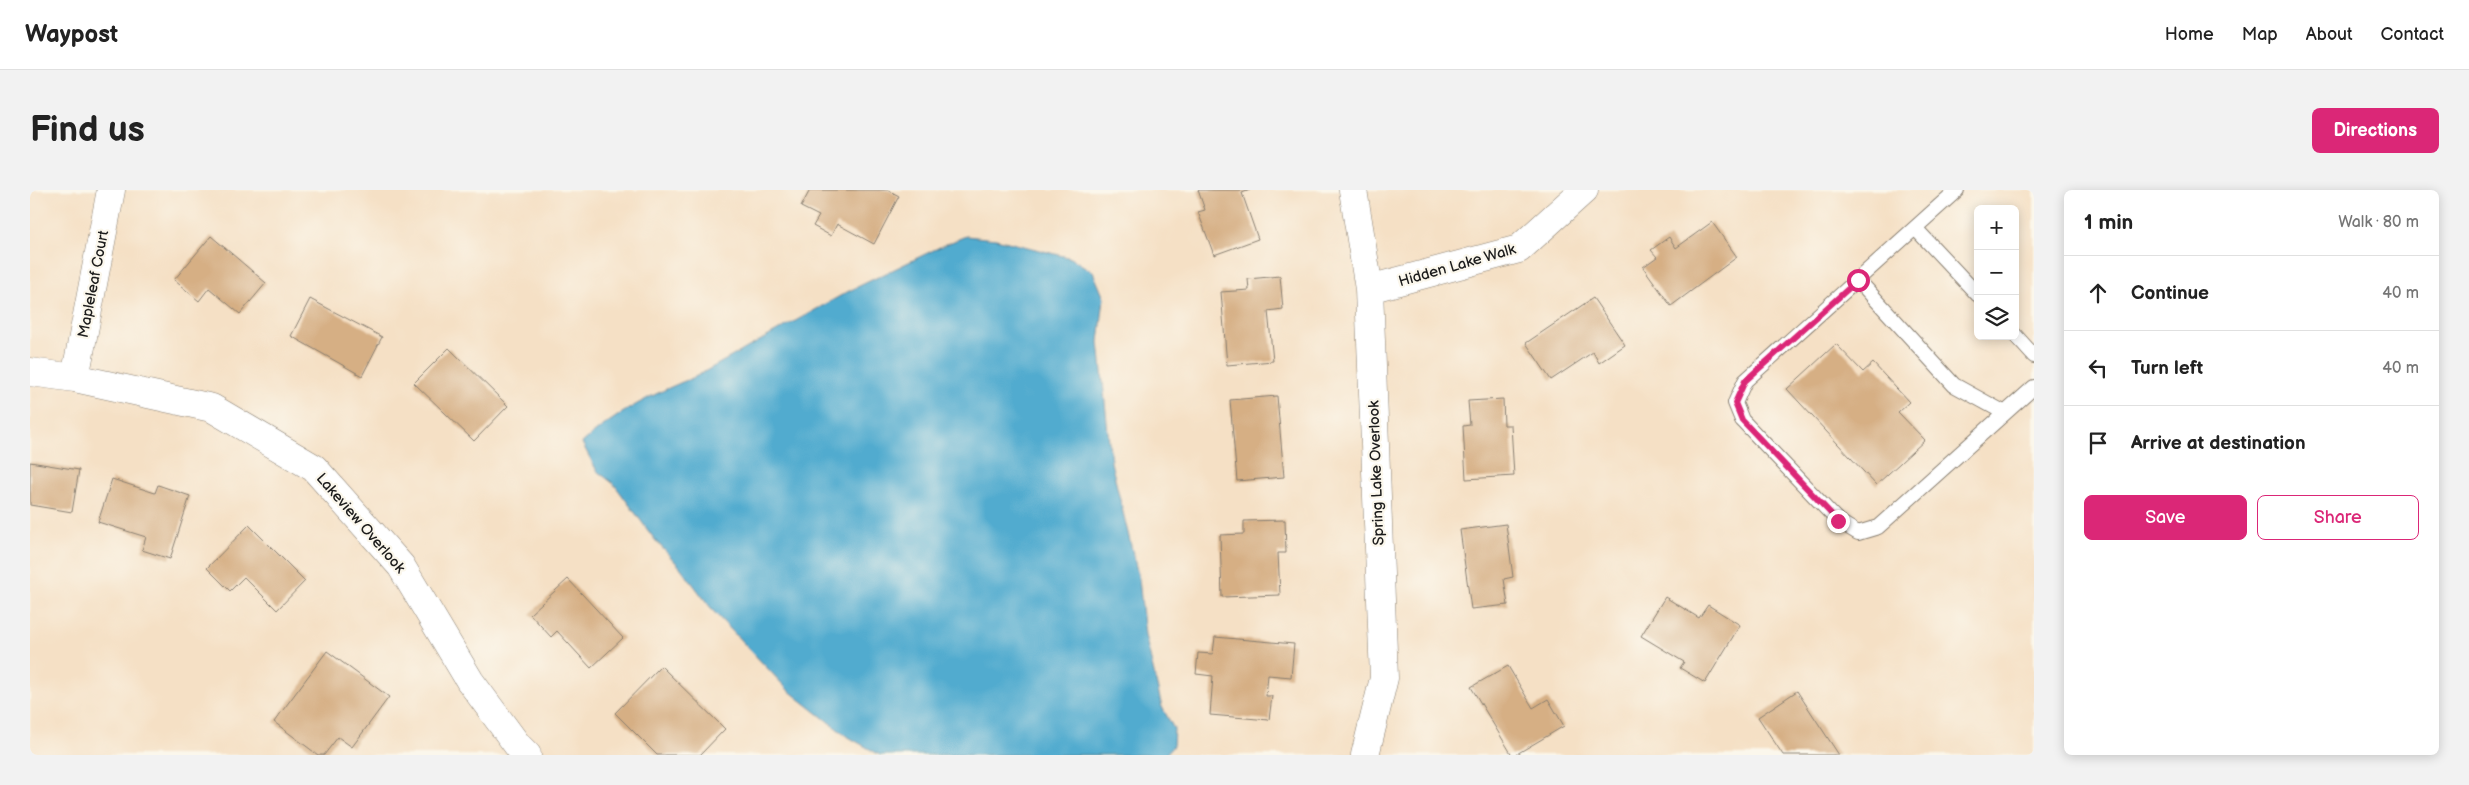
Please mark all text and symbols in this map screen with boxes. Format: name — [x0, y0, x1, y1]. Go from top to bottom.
text: Waypost — [25, 20, 118, 49]
text: Home — [2165, 24, 2214, 45]
text: Map — [2242, 24, 2278, 45]
text: About — [2306, 24, 2353, 45]
text: Contact — [2381, 24, 2444, 45]
button: Directions — [2312, 108, 2439, 153]
text: Find us — [30, 109, 145, 152]
map controls — [1974, 205, 2019, 340]
button: + — [1974, 205, 2019, 250]
text: 1 min — [2084, 210, 2133, 235]
text: Walk · 80 m — [2338, 213, 2419, 232]
street label: Mapleleaf Court — [74, 228, 113, 339]
street label: Hidden Lake Walk — [1396, 239, 1519, 291]
button: − — [1974, 250, 2019, 295]
route start — [1847, 269, 1870, 292]
icon: ahead — [2084, 279, 2112, 307]
text: Continue — [2131, 282, 2209, 305]
text: 40 m — [2382, 284, 2419, 303]
button: layers — [1974, 295, 2019, 340]
icon: left — [2084, 354, 2112, 382]
text: Turn left — [2131, 357, 2203, 380]
text: 40 m — [2382, 359, 2419, 378]
street label: Spring Lake Overlook — [1364, 400, 1389, 546]
icon: arrive — [2084, 429, 2112, 457]
text: Arrive at destination — [2131, 432, 2306, 455]
street label: Lakeview Overlook — [312, 469, 410, 578]
button: Save — [2084, 495, 2247, 540]
button: Share — [2257, 495, 2419, 540]
route end — [1827, 510, 1850, 533]

